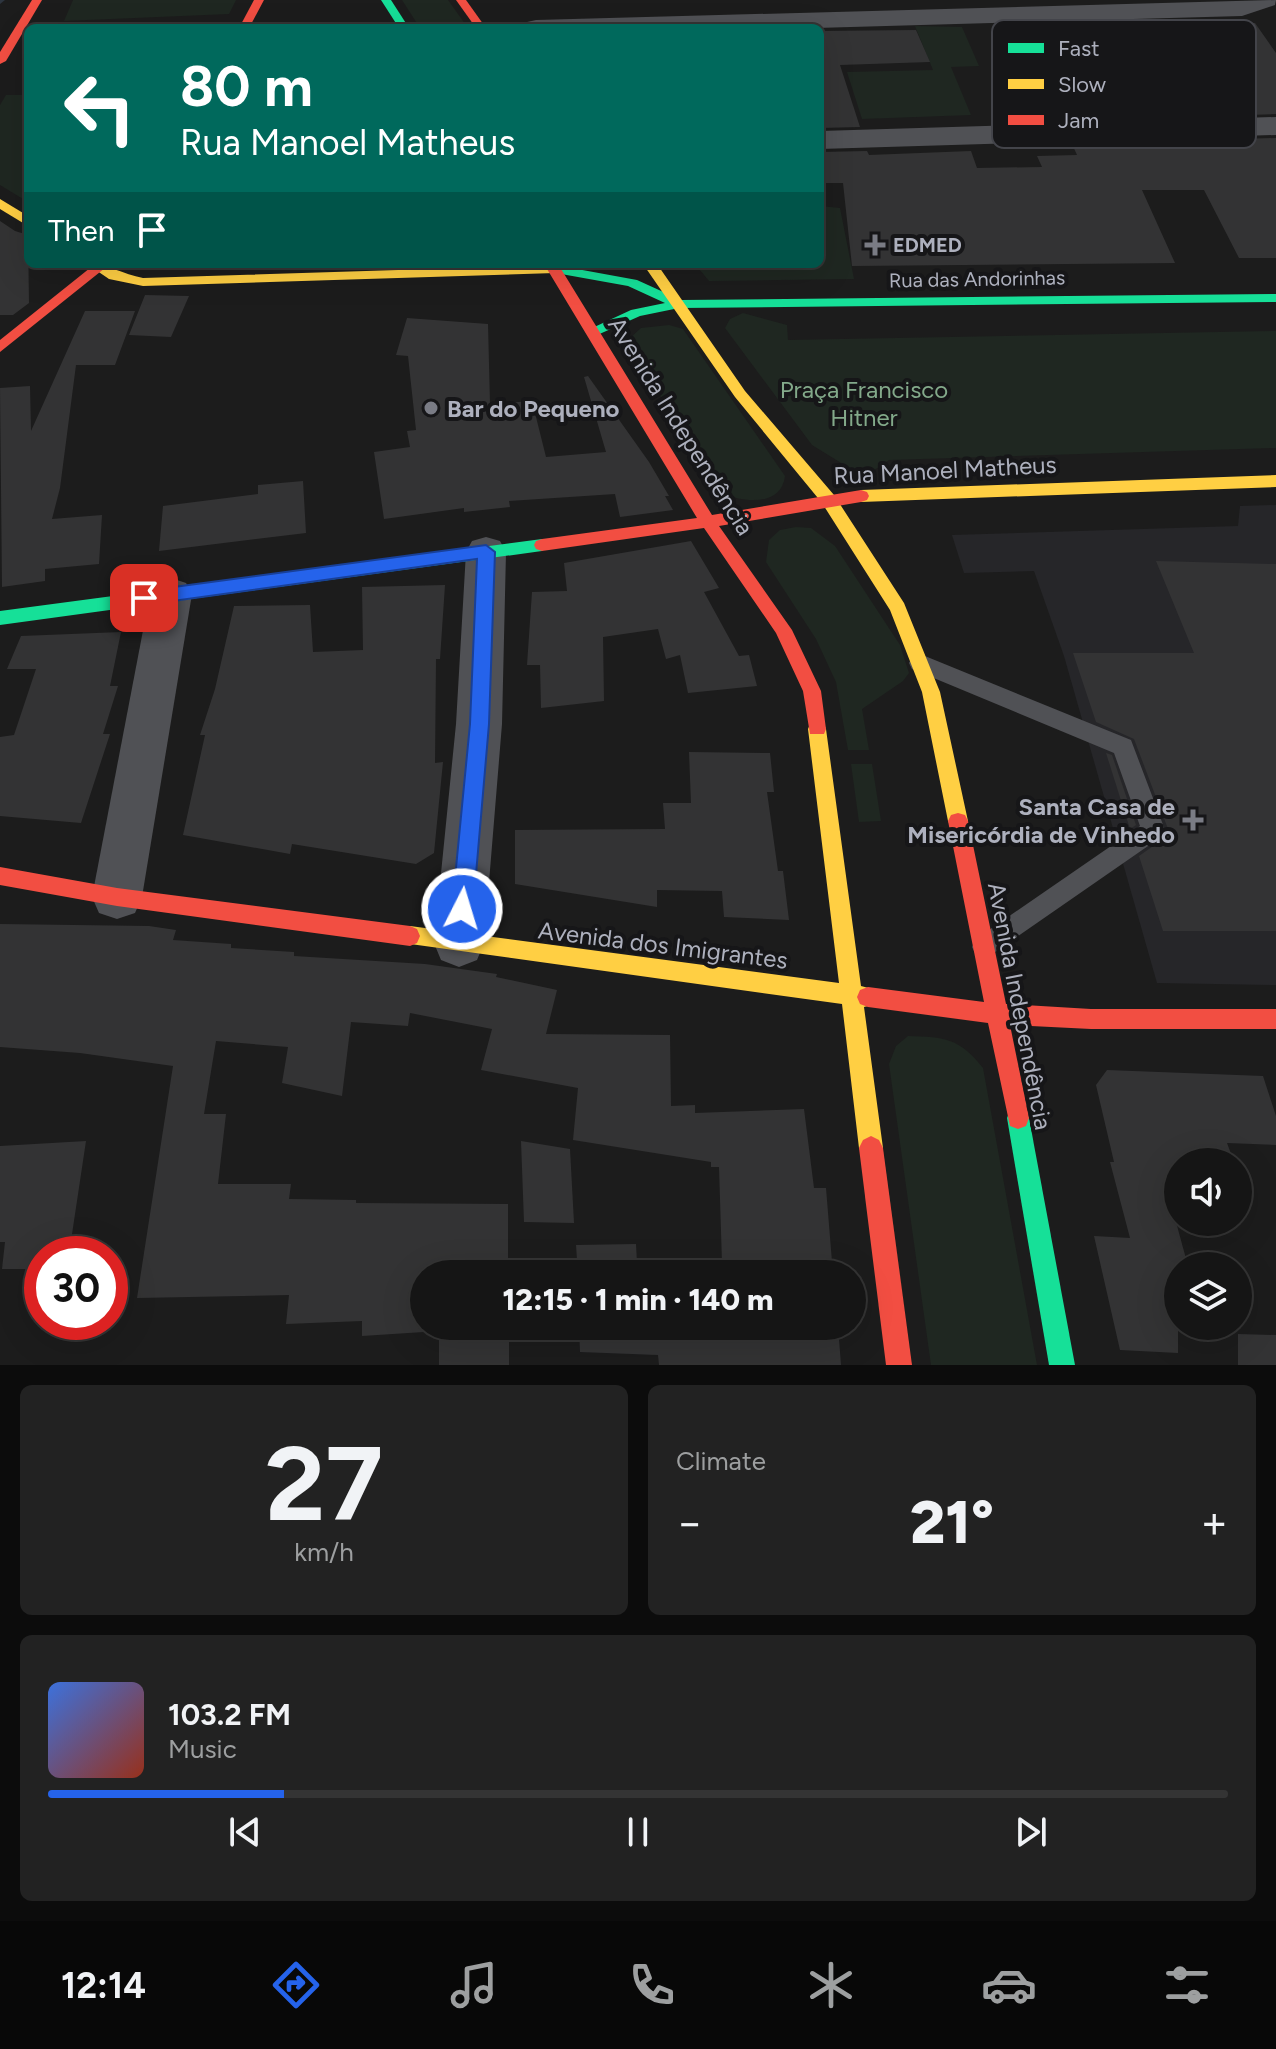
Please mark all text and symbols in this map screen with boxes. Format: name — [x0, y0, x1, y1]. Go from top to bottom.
legend — [992, 20, 1256, 148]
text: Fast — [1058, 35, 1100, 62]
text: 80 m — [180, 53, 313, 120]
icon: left — [48, 56, 152, 160]
text: Slow — [1058, 71, 1107, 98]
text: Jam — [1058, 107, 1099, 134]
text: Rua Manoel Matheus — [180, 121, 515, 164]
icon: arrive — [130, 208, 174, 252]
text: Then — [48, 212, 114, 249]
place label: EDMED — [893, 233, 962, 257]
marker: EDMED — [864, 234, 886, 256]
street label: Rua das Andorinhas — [889, 265, 1065, 293]
street label: Avenida Independência — [602, 312, 760, 540]
park label: Praça Francisco Hitner — [780, 375, 948, 432]
place label: Bar do Pequeno — [447, 394, 620, 423]
marker: Bar do Pequeno — [422, 399, 440, 417]
street label: Rua Manoel Matheus — [833, 450, 1057, 490]
pin — [110, 564, 178, 632]
icon: arrive — [122, 576, 166, 620]
place label: Santa Casa de Misericórdia de Vinhedo — [907, 792, 1175, 849]
marker: Santa Casa de Misericórdia de Vinhedo — [1182, 809, 1204, 831]
position arrow — [420, 867, 504, 951]
street label: Avenida Independência — [982, 880, 1058, 1132]
street label: Avenida dos Imigrantes — [537, 915, 789, 975]
map controls — [1164, 1148, 1252, 1340]
button: sound — [1164, 1148, 1252, 1236]
speed limit sign: 30 — [24, 1236, 128, 1340]
button: layers — [1164, 1252, 1252, 1340]
text: 12:15 · 1 min · 140 m — [503, 1281, 773, 1318]
text: 27 — [265, 1421, 383, 1546]
text: Climate — [676, 1445, 766, 1477]
text: 21° — [910, 1486, 994, 1558]
text: − — [676, 1496, 703, 1549]
text: + — [1201, 1496, 1228, 1549]
text: km/h — [294, 1536, 354, 1568]
text: 103.2 FM — [168, 1696, 291, 1733]
text: Music — [168, 1733, 237, 1765]
icon: previous — [223, 1810, 267, 1854]
icon: pause — [616, 1810, 660, 1854]
icon: next — [1009, 1810, 1053, 1854]
icon: directions — [268, 1957, 324, 2013]
icon: music — [446, 1957, 502, 2013]
icon: phone — [624, 1957, 680, 2013]
icon: climate — [803, 1957, 859, 2013]
icon: car — [981, 1957, 1037, 2013]
icon: filters — [1159, 1957, 1215, 2013]
text: 12:14 — [61, 1964, 146, 2007]

